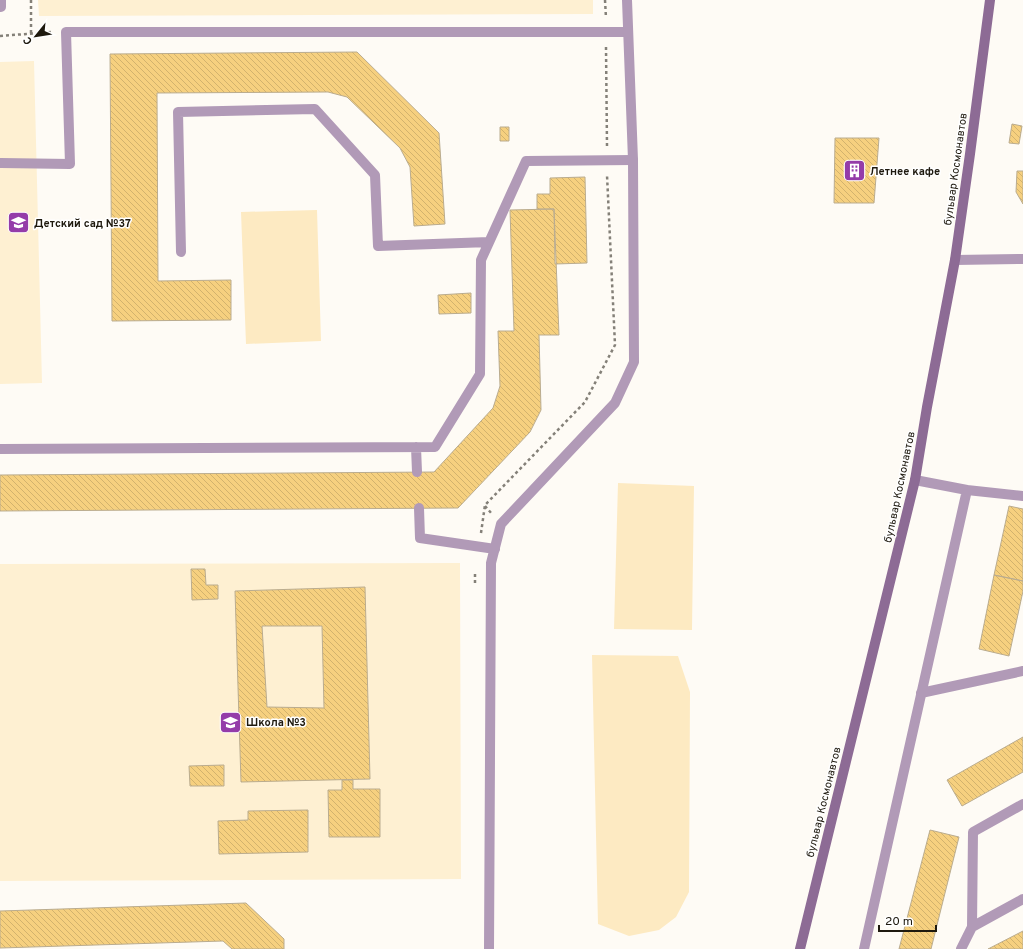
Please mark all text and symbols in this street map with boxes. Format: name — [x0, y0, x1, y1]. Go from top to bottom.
north arrow — [16, 16, 56, 56]
text: С — [20, 34, 36, 47]
street label: бульвар Космонавтов — [941, 112, 971, 226]
building icon: Летнее кафе — [842, 158, 868, 184]
place label: Летнее кафе — [870, 165, 940, 179]
school or university icon: Детский сад №37 — [6, 210, 32, 236]
place label: Детский сад №37 — [34, 217, 131, 231]
street label: бульвар Космонавтов — [881, 430, 919, 544]
school or university icon: Школа №3 — [217, 709, 243, 735]
place label: Школа №3 — [246, 716, 306, 730]
street label: бульвар Космонавтов — [803, 745, 844, 859]
scale bar — [879, 907, 936, 933]
text: 20 m — [885, 914, 913, 930]

